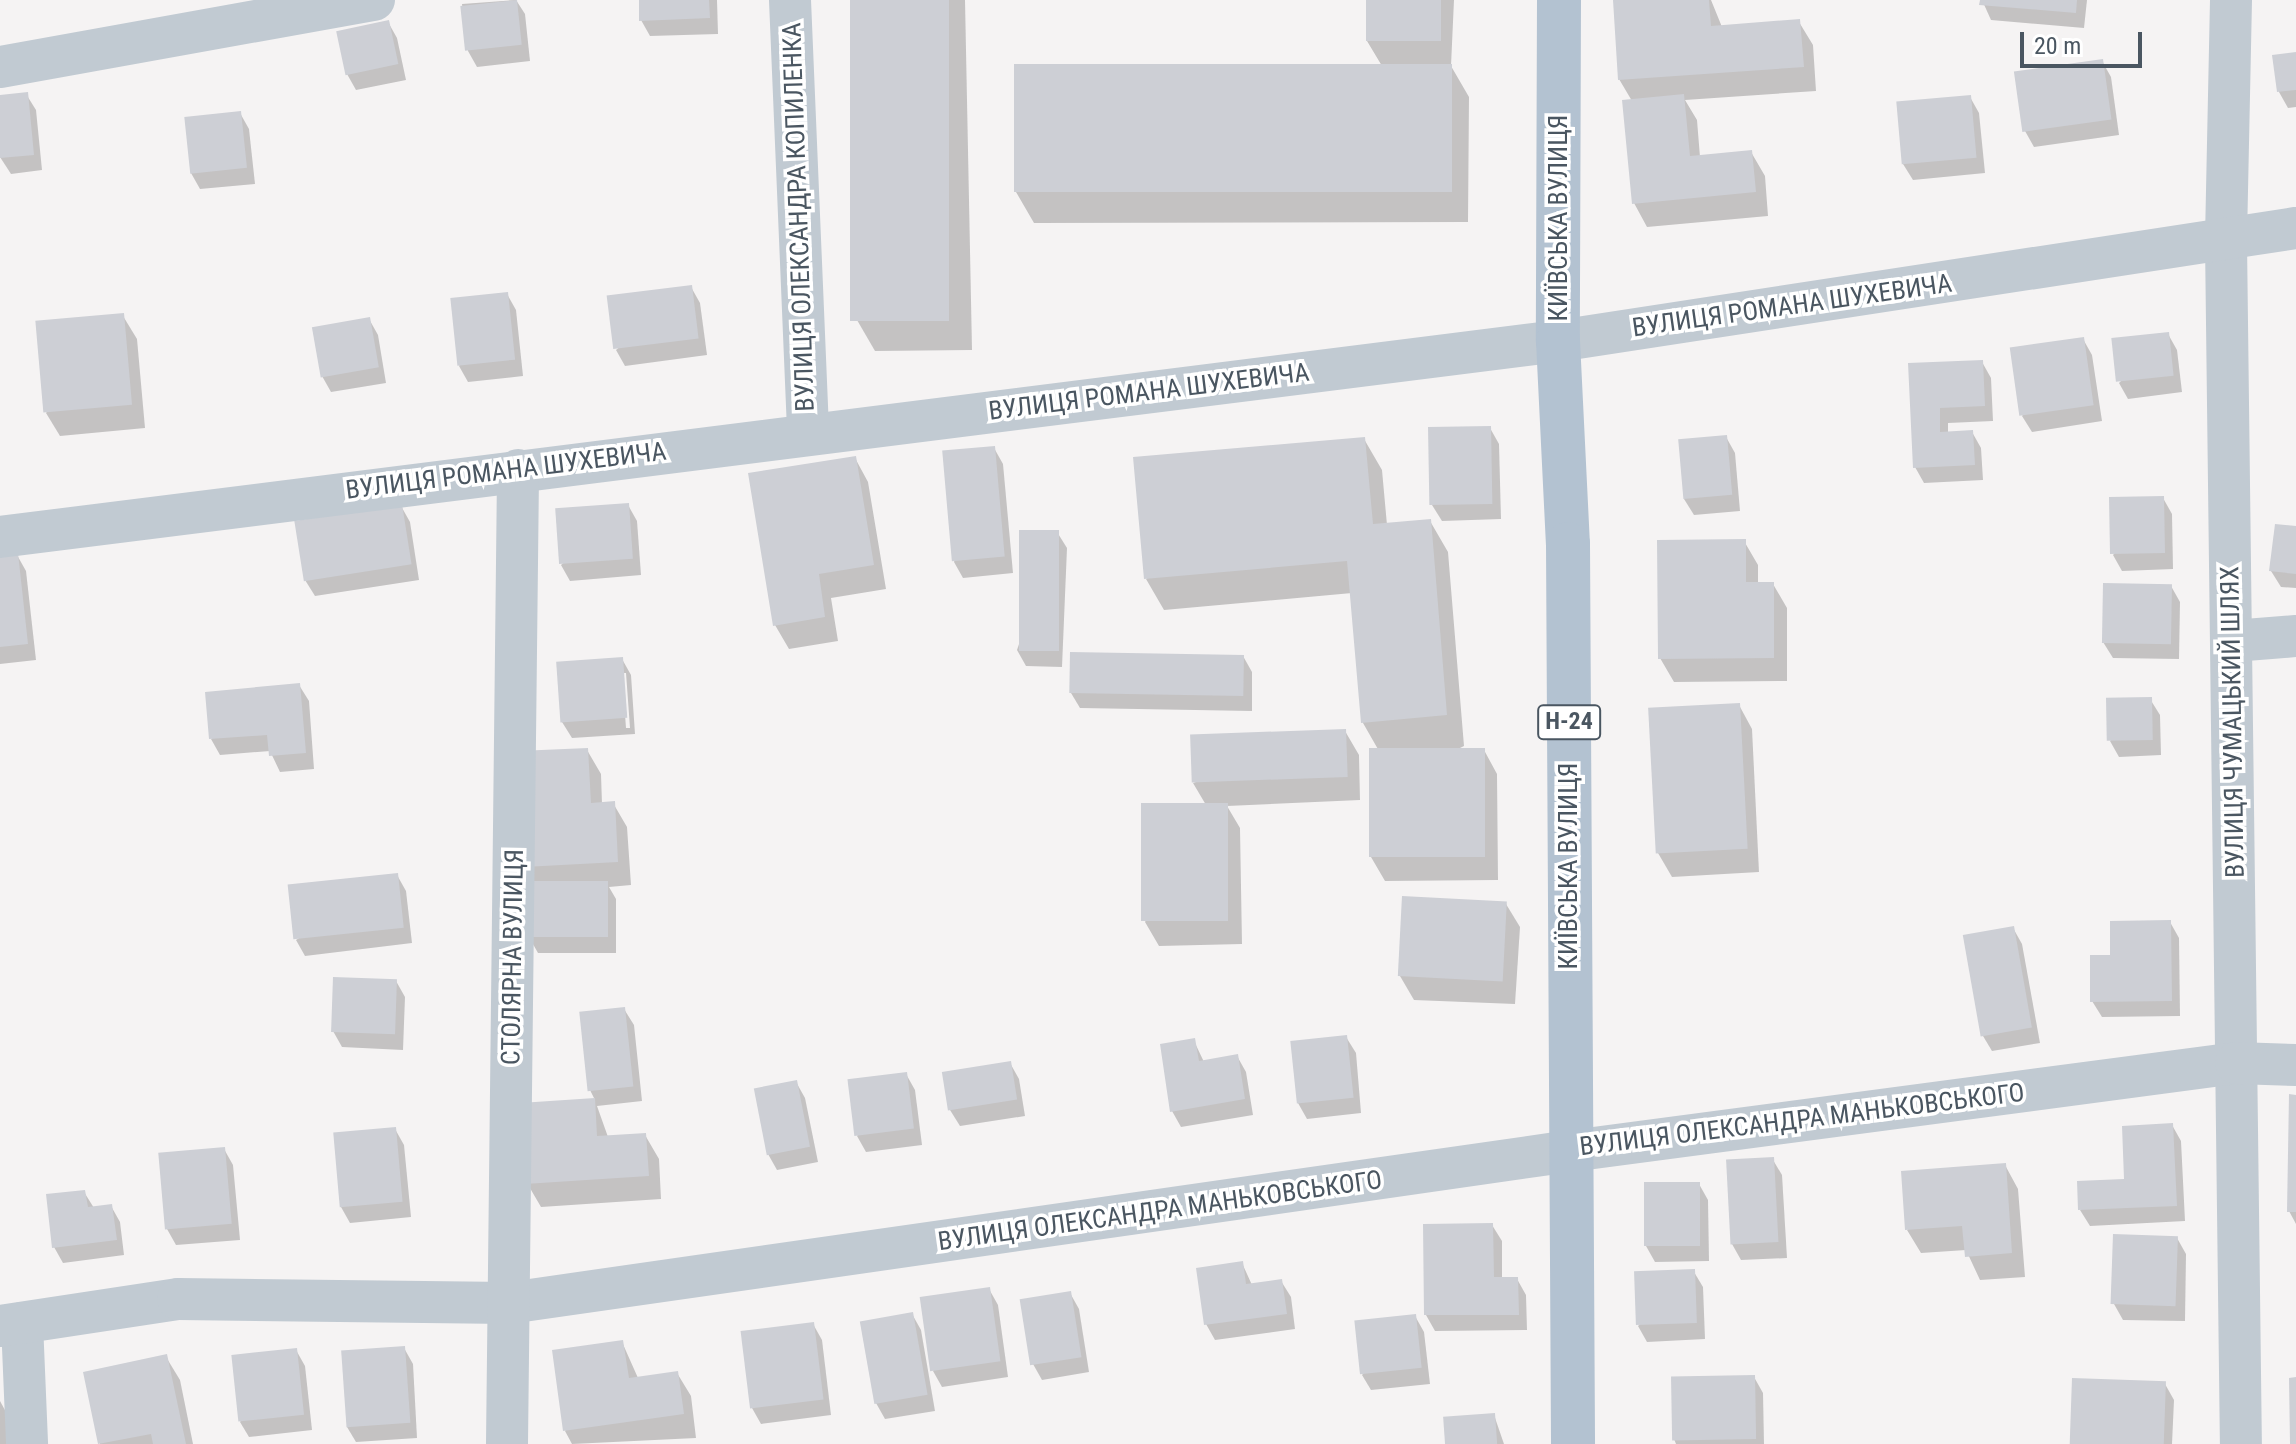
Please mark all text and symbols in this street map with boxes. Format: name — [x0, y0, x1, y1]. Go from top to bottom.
scale bar — [2024, 16, 2146, 66]
street label: ВУЛИЦЯ ОЛЕКСАНДРА КОПИЛЕНКА — [777, 22, 821, 412]
text: 20 m — [2034, 32, 2081, 60]
street label: КИЇВСЬКА ВУЛИЦЯ — [1543, 115, 1575, 321]
street label: ВУЛИЦЯ РОМАНА ШУХЕВИЧА — [1630, 268, 1954, 344]
street label: ВУЛИЦЯ РОМАНА ШУХЕВИЧА — [987, 357, 1311, 427]
street label: ВУЛИЦЯ РОМАНА ШУХЕВИЧА — [344, 436, 668, 506]
street label: ВУЛИЦЯ ЧУМАЦЬКИЙ ШЛЯХ — [2215, 566, 2251, 878]
road number: Н-24 — [1537, 702, 1601, 742]
street label: КИЇВСЬКА ВУЛИЦЯ — [1553, 763, 1585, 969]
street label: СТОЛЯРНА ВУЛИЦЯ — [496, 849, 530, 1065]
street label: ВУЛИЦЯ ОЛЕКСАНДРА МАНЬКОВСЬКОГО — [1578, 1077, 2026, 1163]
street label: ВУЛИЦЯ ОЛЕКСАНДРА МАНЬКОВСЬКОГО — [936, 1164, 1384, 1258]

